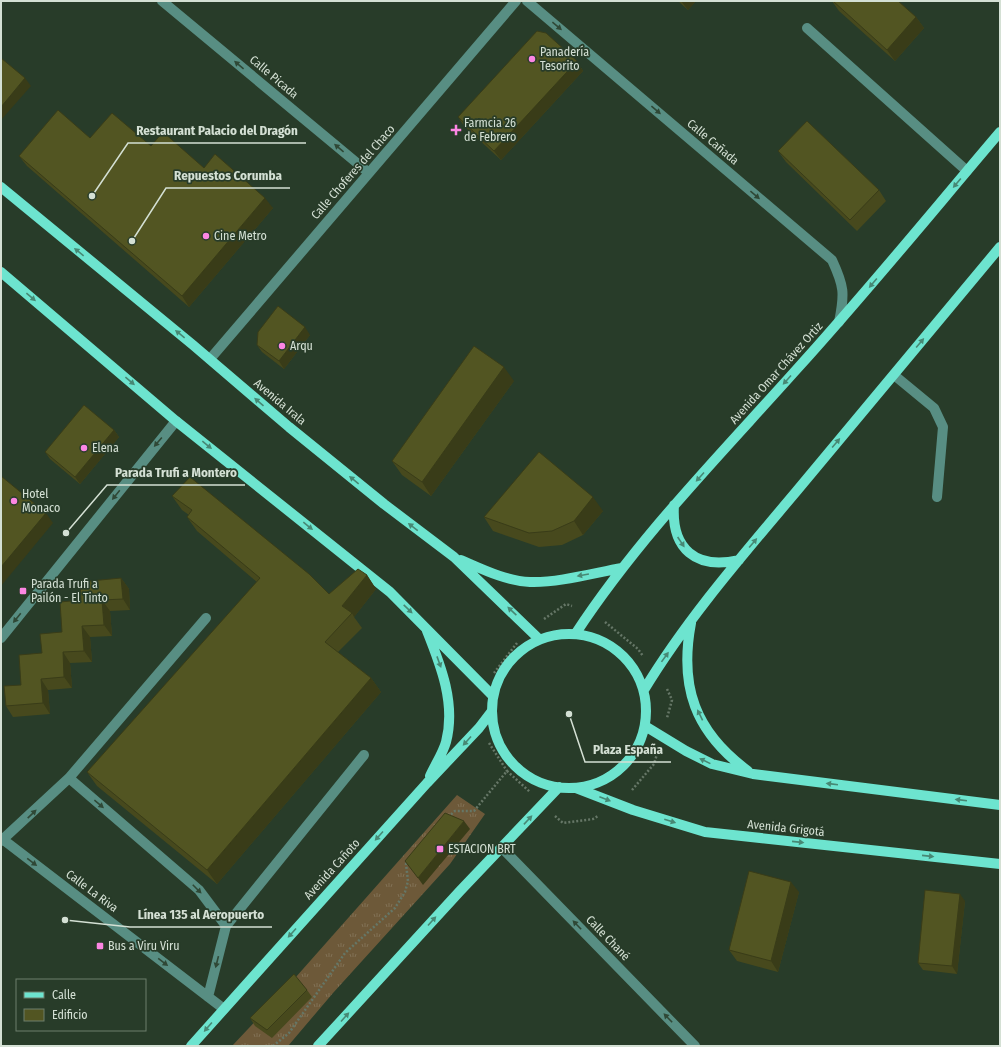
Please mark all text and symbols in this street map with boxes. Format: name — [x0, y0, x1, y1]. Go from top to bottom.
one-way arrow — [552, 22, 562, 31]
place label: Panadería Tesorito — [540, 45, 589, 73]
street label: Calle Picada — [247, 53, 301, 101]
marker: Panadería Tesorito — [527, 54, 537, 64]
one-way arrow — [234, 61, 245, 70]
one-way arrow — [651, 106, 661, 115]
place label: Farmcia 26 de Febrero — [464, 116, 516, 144]
street label: Calle Cañada — [684, 116, 742, 168]
callout: Restaurant Palacio del Dragón — [128, 118, 306, 143]
street label: Calle Choferes del Chaco — [308, 122, 398, 222]
text: Restaurant Palacio del Dragón — [136, 123, 298, 138]
marker: Farmcia 26 de Febrero — [451, 125, 461, 135]
one-way arrow — [334, 144, 345, 153]
callout: Repuestos Corumba — [166, 163, 290, 188]
text: Repuestos Corumba — [174, 168, 282, 183]
one-way arrow — [952, 178, 961, 189]
one-way arrow — [750, 190, 761, 199]
place label: Cine Metro — [214, 229, 267, 243]
marker: Cine Metro — [201, 231, 211, 241]
one-way arrow — [74, 247, 85, 256]
one-way arrow — [868, 277, 877, 288]
one-way arrow — [25, 293, 36, 302]
street label: Avenida Omar Chávez Ortiz — [727, 319, 825, 427]
one-way arrow — [174, 330, 185, 339]
one-way arrow — [915, 338, 924, 349]
place label: Arqu — [290, 339, 313, 353]
marker: Arqu — [277, 341, 287, 351]
one-way arrow — [782, 375, 792, 385]
street label: Avenida Irala — [251, 376, 309, 428]
one-way arrow — [125, 377, 135, 386]
one-way arrow — [254, 397, 264, 406]
one-way arrow — [154, 437, 163, 448]
one-way arrow — [832, 438, 841, 449]
place label: Elena — [92, 441, 119, 455]
one-way arrow — [201, 441, 212, 449]
marker: Elena — [79, 443, 89, 453]
callout: Parada Trufi a Montero — [107, 460, 245, 485]
text: Parada Trufi a Montero — [115, 465, 237, 480]
one-way arrow — [695, 472, 705, 482]
one-way arrow — [348, 475, 359, 484]
place label: Hotel Monaco — [22, 487, 60, 515]
one-way arrow — [111, 489, 120, 500]
marker: Hotel Monaco — [9, 496, 19, 506]
one-way arrow — [303, 522, 314, 531]
one-way arrow — [408, 522, 419, 531]
one-way arrow — [678, 537, 685, 548]
one-way arrow — [749, 538, 758, 548]
one-way arrow — [577, 572, 589, 578]
place label: Parada Trufi a Pailón - El Tinto — [31, 577, 108, 605]
marker: Parada Trufi a Pailón - El Tinto — [18, 586, 28, 596]
one-way arrow — [403, 604, 413, 614]
one-way arrow — [507, 606, 517, 616]
one-way arrow — [13, 613, 21, 624]
one-way arrow — [661, 651, 669, 662]
one-way arrow — [436, 656, 442, 668]
one-way arrow — [697, 710, 703, 721]
one-way arrow — [463, 736, 472, 745]
callout: Plaza España — [585, 737, 671, 762]
text: Plaza España — [593, 742, 663, 757]
one-way arrow — [699, 758, 711, 764]
one-way arrow — [826, 781, 838, 787]
one-way arrow — [599, 796, 611, 802]
one-way arrow — [955, 797, 967, 803]
one-way arrow — [94, 799, 104, 808]
one-way arrow — [27, 809, 37, 819]
one-way arrow — [524, 814, 533, 825]
street label: Avenida Grigotá — [747, 817, 825, 839]
one-way arrow — [665, 818, 677, 824]
one-way arrow — [375, 832, 384, 841]
street label: Avenida Cañoto — [301, 836, 363, 902]
one-way arrow — [792, 839, 804, 845]
place label: ESTACION BRT — [448, 842, 516, 856]
marker: ESTACION BRT — [435, 844, 445, 854]
one-way arrow — [921, 853, 934, 860]
one-way arrow — [27, 858, 37, 866]
street label: Calle La Riva — [63, 867, 121, 915]
one-way arrow — [192, 884, 202, 894]
callout: Línea 135 al Aeropuerto — [130, 902, 272, 927]
text: Línea 135 al Aeropuerto — [138, 907, 264, 922]
street label: Calle Chané — [583, 913, 633, 963]
one-way arrow — [428, 916, 437, 926]
one-way arrow — [572, 920, 582, 930]
one-way arrow — [287, 928, 297, 938]
place label: Bus a Viru Viru — [108, 939, 180, 953]
marker: Bus a Viru Viru — [95, 941, 105, 951]
one-way arrow — [214, 955, 220, 968]
one-way arrow — [158, 958, 168, 966]
legend — [16, 979, 146, 1031]
text: Calle — [52, 988, 76, 1002]
text: Edificio — [52, 1008, 88, 1022]
one-way arrow — [340, 1012, 349, 1022]
one-way arrow — [663, 1013, 673, 1023]
one-way arrow — [203, 1022, 212, 1033]

